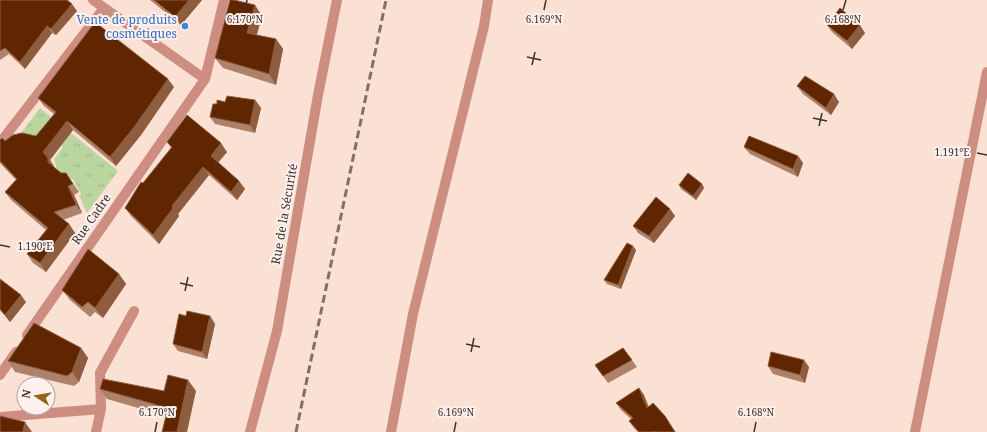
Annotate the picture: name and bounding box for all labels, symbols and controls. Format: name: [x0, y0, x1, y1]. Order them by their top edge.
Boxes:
place label: Vente de produits cosmétiques: [76, 11, 177, 42]
text: 6.170°N: [227, 12, 264, 26]
text: 6.169°N: [526, 12, 563, 26]
text: 6.168°N: [825, 12, 862, 26]
marker: Vente de produits cosmétiques: [180, 21, 190, 31]
text: 1.191°E: [934, 145, 970, 159]
street label: Rue de la Sécurité: [267, 162, 301, 266]
street label: Rue Cadre: [67, 190, 115, 248]
text: 1.190°E: [17, 239, 53, 253]
north arrow: [16, 376, 56, 416]
text: N: [17, 388, 34, 400]
text: 6.170°N: [139, 405, 176, 419]
text: 6.169°N: [438, 405, 475, 419]
text: 6.168°N: [738, 405, 775, 419]

